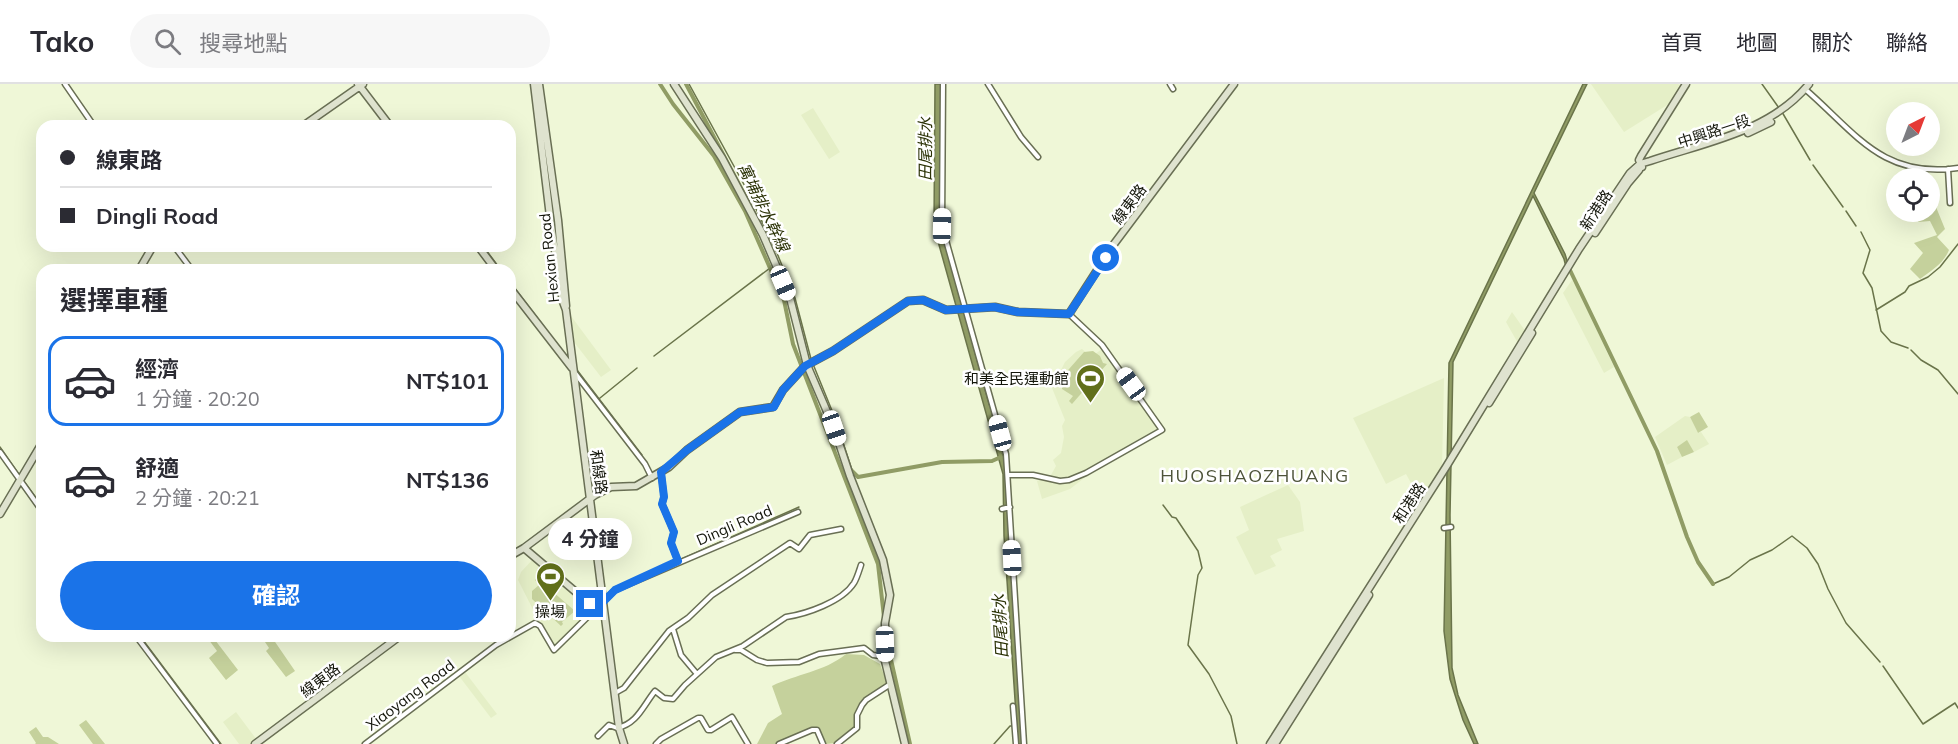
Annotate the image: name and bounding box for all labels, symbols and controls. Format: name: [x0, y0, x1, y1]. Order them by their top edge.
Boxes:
search box: [130, 14, 550, 68]
text: Tako: [30, 24, 94, 59]
icon: search: [151, 25, 184, 58]
text: 搜尋地點: [199, 29, 287, 57]
text: 首頁: [1661, 29, 1703, 55]
text: 地圖: [1736, 29, 1778, 55]
text: 關於: [1811, 29, 1853, 55]
text: 聯絡: [1886, 29, 1928, 55]
north arrow: [1886, 102, 1940, 156]
map controls: [1886, 102, 1940, 222]
street label: 中興路一段: [1675, 110, 1753, 152]
water label: 田尾排水: [915, 116, 935, 181]
text: 線東路: [96, 146, 162, 174]
water label: 寓埔排水幹線: [734, 159, 795, 256]
button: locate: [1886, 168, 1940, 222]
street label: 線東路: [1108, 180, 1150, 228]
street label: 新港路: [1576, 186, 1616, 234]
text: Dingli Road: [96, 202, 218, 230]
car: [933, 208, 951, 244]
street label: Hexian Road: [535, 212, 563, 304]
route start: [1092, 244, 1119, 271]
car: [768, 263, 798, 303]
text: 選擇車種: [60, 283, 168, 317]
icon: car: [63, 354, 117, 408]
text: 經濟: [135, 355, 179, 383]
sports icon: 和美全民運動館: [1074, 362, 1106, 404]
car: [1113, 364, 1149, 404]
text: NT$101: [406, 367, 489, 395]
place label: 和美全民運動館: [964, 369, 1069, 388]
text: 1 分鐘 · 20:20: [135, 386, 260, 411]
car: [820, 408, 848, 448]
car: [987, 413, 1013, 453]
street label: 和線路: [586, 448, 612, 496]
icon: car: [63, 453, 117, 507]
text: 舒適: [135, 454, 179, 482]
district label: HUOSHAOZHUANG: [1160, 464, 1350, 487]
text: NT$136: [406, 466, 489, 494]
street label: 和港路: [1389, 479, 1429, 527]
text: 2 分鐘 · 20:21: [135, 485, 260, 510]
street label: Dingli Road: [693, 501, 775, 549]
callout: 4 分鐘: [548, 517, 632, 559]
text: 4 分鐘: [561, 526, 619, 551]
car: [1002, 540, 1022, 576]
sports icon: 操場: [534, 560, 566, 602]
button: 確認: [60, 561, 492, 630]
route end: [576, 590, 603, 617]
water label: 田尾排水: [988, 593, 1012, 658]
place label: 操場: [535, 602, 565, 621]
car: [875, 626, 895, 662]
street label: Xiaoyang Road: [362, 655, 458, 735]
street label: 線東路: [296, 659, 344, 701]

